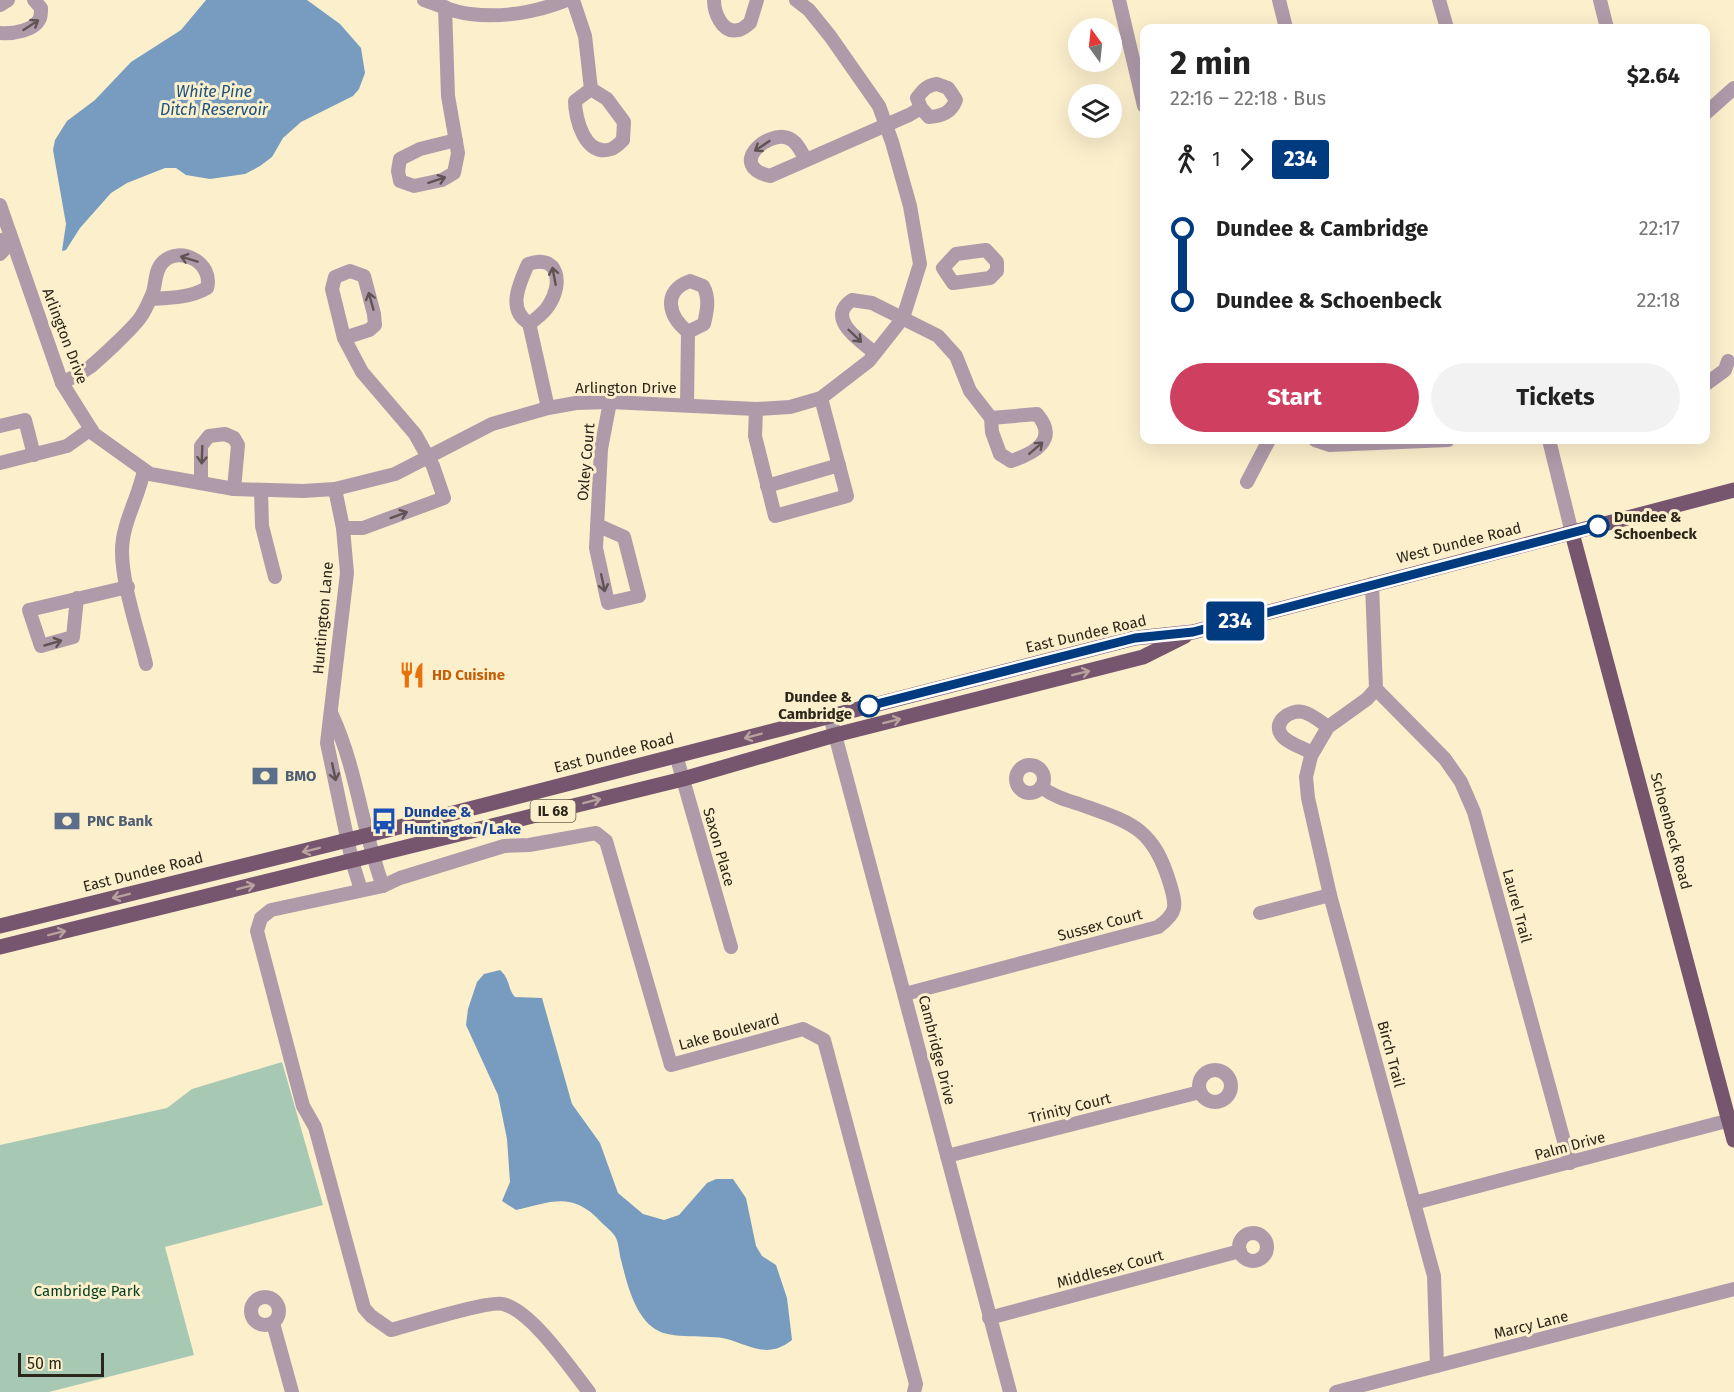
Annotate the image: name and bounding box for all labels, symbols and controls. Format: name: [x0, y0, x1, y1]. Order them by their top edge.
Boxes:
north arrow: [1068, 18, 1122, 72]
map controls: [1068, 18, 1122, 138]
one-way arrow: [22, 19, 39, 32]
text: 2 min: [1170, 43, 1251, 83]
text: $2.64: [1627, 62, 1680, 89]
water label: White Pine Ditch Reservoir: [160, 82, 269, 119]
button: layers: [1068, 84, 1122, 138]
text: 22:16 – 22:18 · Bus: [1170, 86, 1326, 110]
one-way arrow: [754, 140, 770, 152]
icon: walk: [1170, 143, 1203, 176]
icon: forward: [1230, 143, 1263, 176]
text: 234: [1284, 146, 1317, 172]
text: 1: [1212, 147, 1221, 171]
one-way arrow: [428, 174, 447, 185]
text: Dundee & Cambridge: [1216, 215, 1428, 242]
text: 22:17: [1639, 216, 1680, 240]
one-way arrow: [179, 253, 198, 264]
one-way arrow: [548, 267, 559, 286]
street label: Arlington Drive: [38, 285, 92, 387]
text: Dundee & Schoenbeck: [1216, 287, 1442, 314]
text: 22:18: [1637, 288, 1680, 312]
one-way arrow: [365, 292, 376, 311]
one-way arrow: [847, 329, 862, 343]
button: Start: [1170, 363, 1419, 432]
button: Tickets: [1431, 363, 1680, 432]
street label: Arlington Drive: [575, 379, 677, 397]
street label: Oxley Court: [574, 422, 598, 502]
one-way arrow: [1029, 441, 1044, 455]
one-way arrow: [196, 445, 207, 464]
one-way arrow: [389, 508, 408, 519]
place label: Dundee & Schoenbeck: [1614, 508, 1698, 543]
marker: Dundee & Schoenbeck: [1587, 515, 1609, 537]
street label: West Dundee Road: [1395, 519, 1523, 567]
street label: Huntington Lane: [309, 561, 337, 675]
one-way arrow: [598, 573, 609, 592]
line badge: 234: [1200, 602, 1270, 640]
text: 234: [1218, 608, 1252, 634]
street label: East Dundee Road: [1024, 611, 1148, 657]
one-way arrow: [43, 637, 62, 648]
restaurant icon: HD Cuisine: [397, 660, 427, 690]
place label: HD Cuisine: [432, 666, 505, 684]
one-way arrow: [1071, 666, 1090, 678]
place label: Dundee & Cambridge: [778, 688, 853, 723]
marker: Dundee & Cambridge: [858, 695, 880, 717]
one-way arrow: [882, 714, 901, 726]
street label: East Dundee Road: [552, 729, 676, 777]
one-way arrow: [744, 730, 763, 742]
bank icon: BMO: [250, 761, 280, 791]
one-way arrow: [328, 763, 340, 782]
place label: BMO: [285, 767, 316, 785]
street label: Schoenbeck Road: [1647, 771, 1695, 891]
one-way arrow: [582, 795, 601, 807]
road number: IL 68: [530, 800, 576, 822]
place label: Dundee & Huntington/Lake: [404, 803, 521, 838]
bank icon: PNC Bank: [52, 806, 82, 836]
bus stop icon: Dundee & Huntington/Lake: [369, 806, 399, 836]
street label: Saxon Place: [699, 806, 739, 888]
place label: PNC Bank: [87, 812, 153, 830]
one-way arrow: [302, 844, 321, 856]
street label: East Dundee Road: [81, 848, 205, 896]
street label: Laurel Trail: [1499, 867, 1536, 945]
one-way arrow: [236, 880, 255, 892]
one-way arrow: [112, 891, 131, 903]
street label: Sussex Court: [1056, 905, 1145, 945]
one-way arrow: [47, 927, 66, 939]
street label: Cambridge Drive: [915, 993, 959, 1107]
street label: Lake Boulevard: [677, 1010, 781, 1054]
street label: Birch Trail: [1374, 1019, 1409, 1090]
street label: Trinity Court: [1027, 1089, 1113, 1127]
street label: Palm Drive: [1533, 1128, 1607, 1164]
street label: Middlesex Court: [1055, 1246, 1166, 1292]
park label: Cambridge Park: [34, 1282, 141, 1300]
street label: Marcy Lane: [1492, 1307, 1570, 1343]
scale bar: [18, 1350, 104, 1378]
text: 50 m: [27, 1354, 62, 1373]

